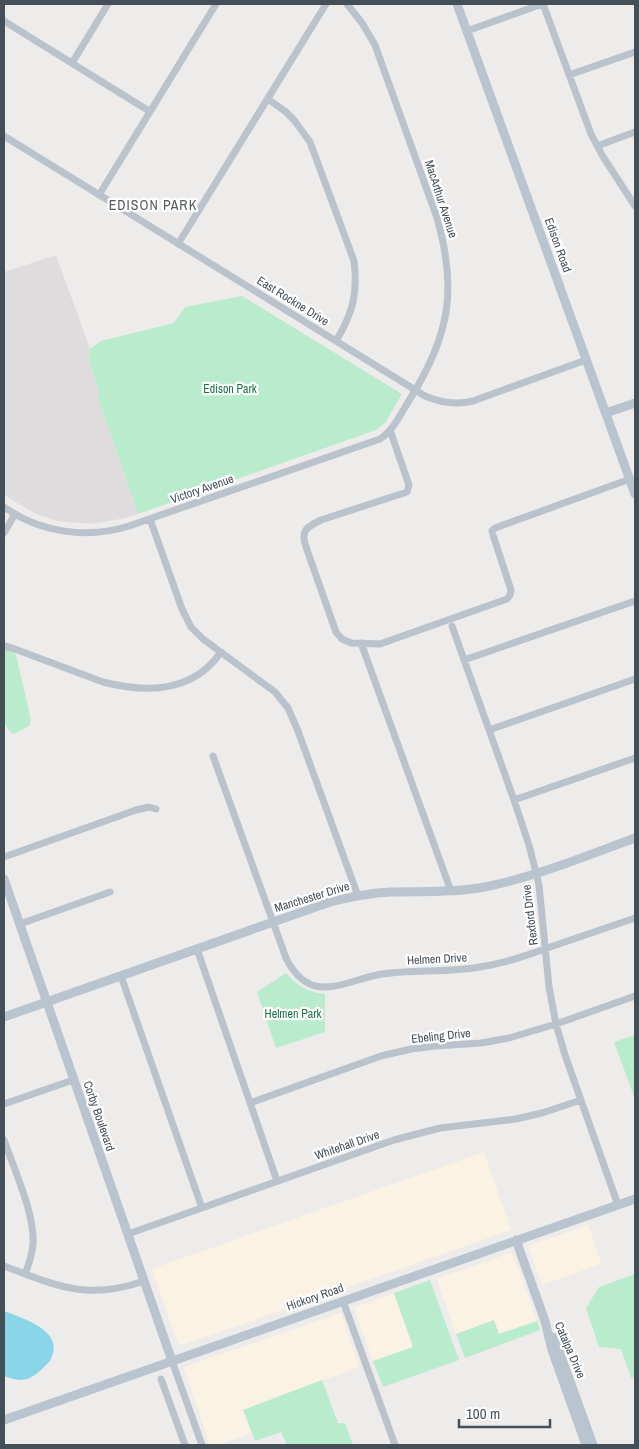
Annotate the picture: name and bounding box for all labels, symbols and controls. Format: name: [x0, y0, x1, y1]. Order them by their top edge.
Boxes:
street label: MacArthur Avenue: [421, 158, 461, 240]
district label: EDISON PARK: [109, 196, 197, 214]
street label: Edison Road: [541, 216, 575, 274]
street label: East Rockne Drive: [254, 272, 332, 330]
park label: Edison Park: [203, 381, 257, 397]
street label: Victory Avenue: [168, 471, 236, 507]
street label: Manchester Drive: [273, 878, 351, 916]
street label: Rexford Drive: [518, 884, 542, 946]
street label: Helmen Drive: [407, 949, 467, 969]
park label: Helmen Park: [265, 1006, 322, 1022]
street label: Ebeling Drive: [411, 1025, 471, 1047]
street label: Corby Boulevard: [80, 1079, 118, 1153]
street label: Whitehall Drive: [313, 1126, 381, 1164]
street label: Hickory Road: [284, 1280, 346, 1314]
street label: Catalpa Drive: [551, 1319, 589, 1381]
scale bar: [459, 1396, 550, 1428]
text: 100 m: [466, 1403, 500, 1424]

